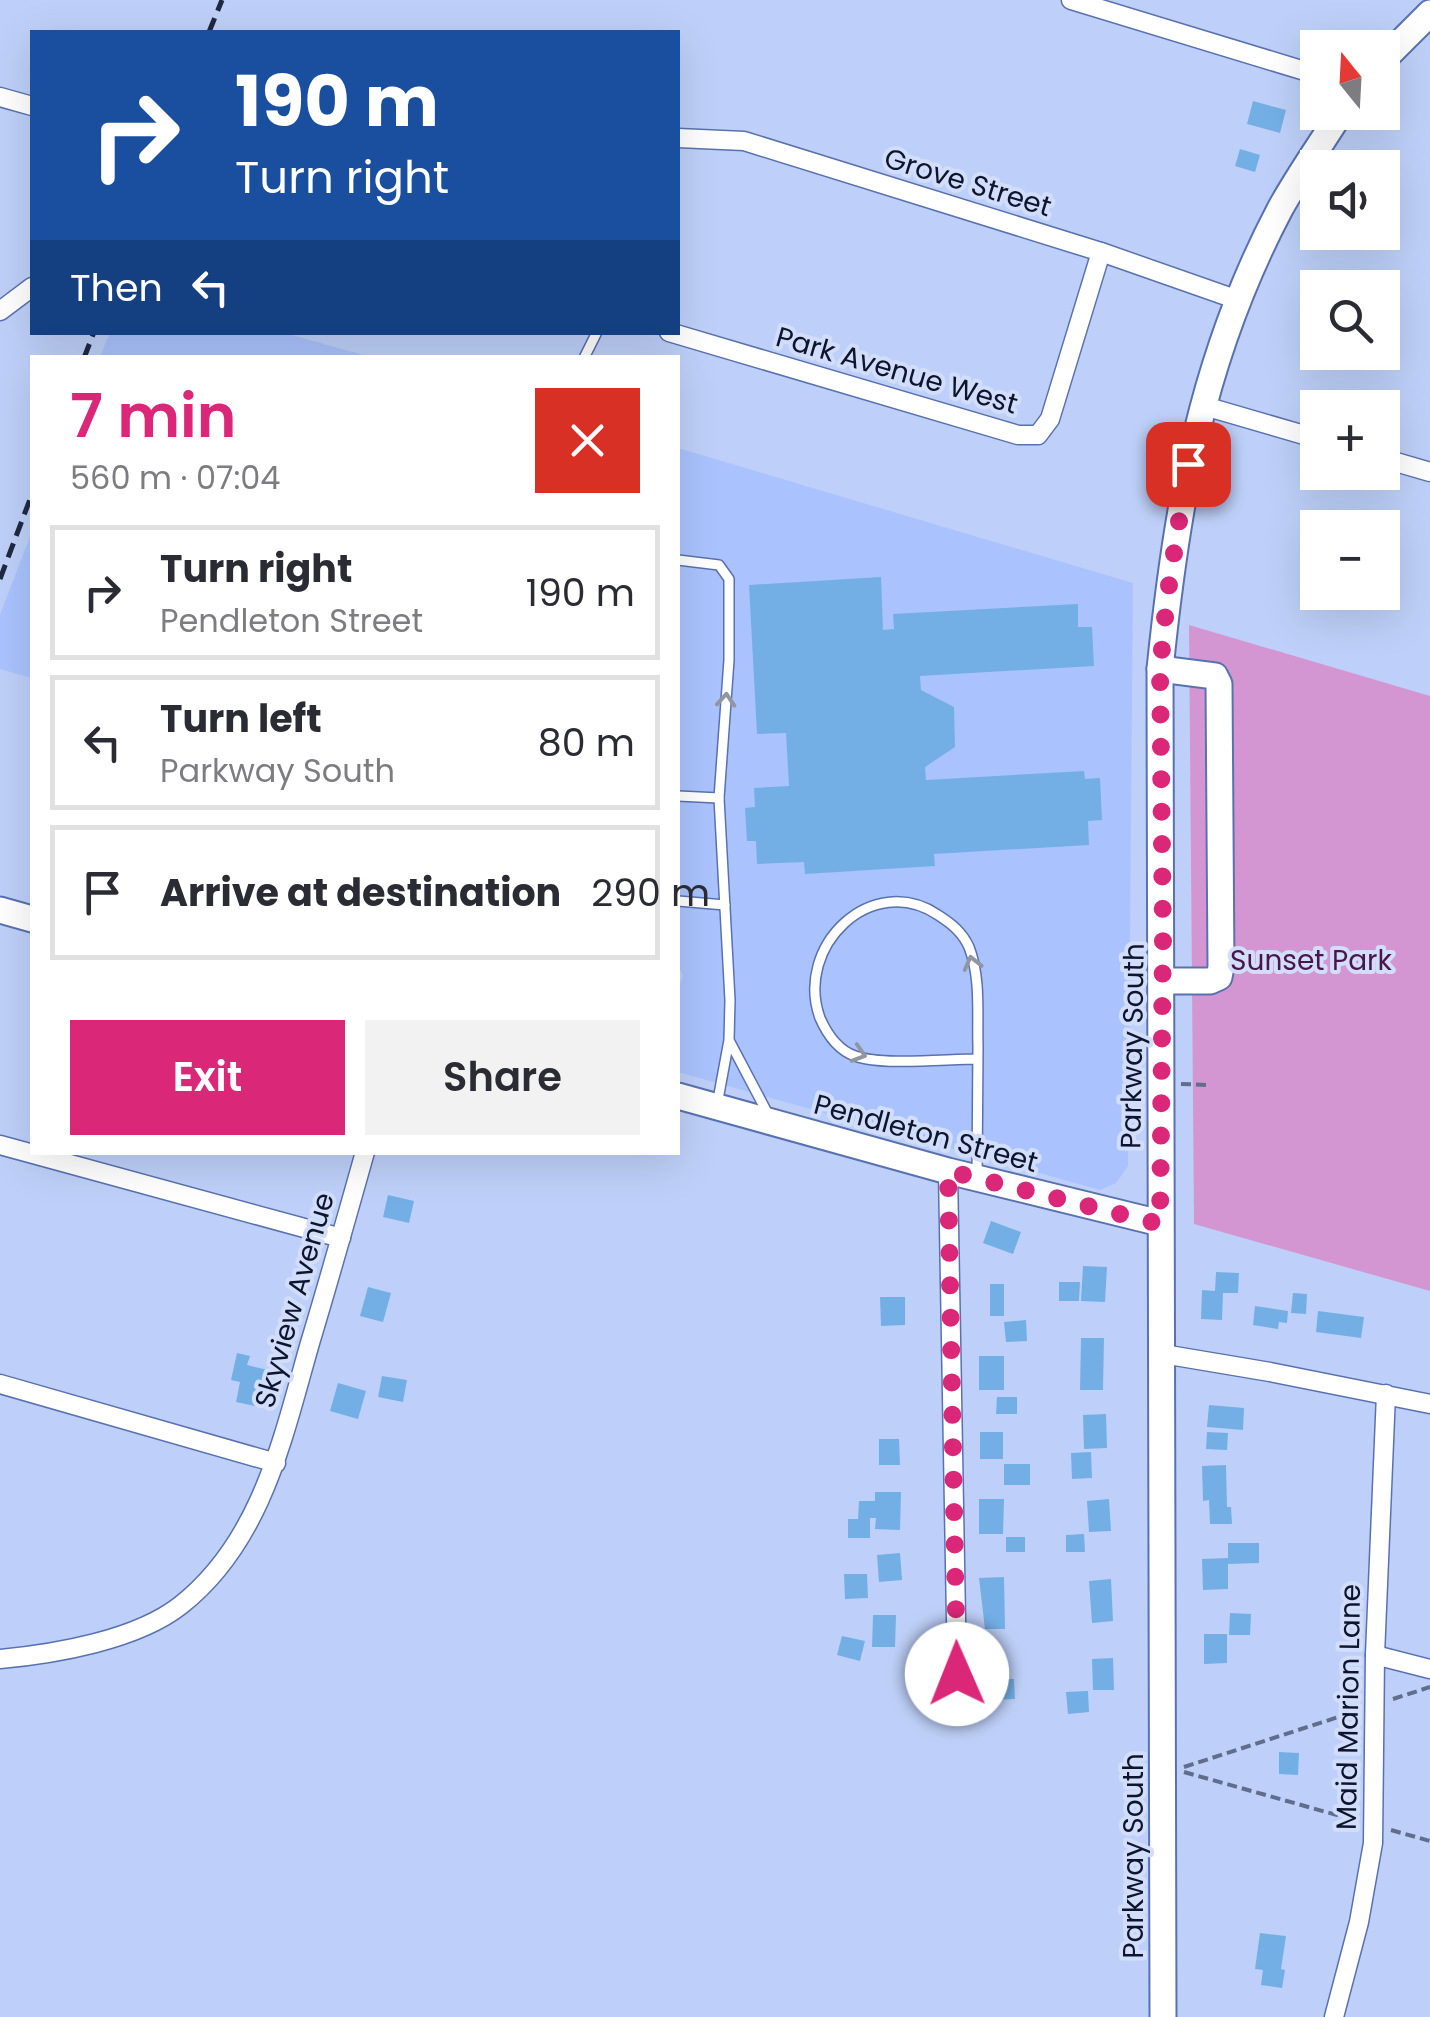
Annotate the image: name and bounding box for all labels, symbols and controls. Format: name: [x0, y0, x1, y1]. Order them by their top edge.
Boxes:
north arrow: [1300, 30, 1400, 130]
map controls: [1300, 30, 1400, 610]
text: 190 m: [235, 52, 439, 151]
icon: right: [70, 70, 200, 200]
street label: Grove Street: [880, 139, 1056, 226]
text: Turn right: [235, 146, 449, 209]
button: sound: [1300, 150, 1400, 250]
icon: left: [183, 260, 238, 315]
text: Then: [70, 261, 163, 314]
button: search: [1300, 270, 1400, 370]
street label: Park Avenue West: [772, 317, 1022, 424]
text: 7 min: [70, 374, 236, 458]
button: close: [535, 388, 640, 493]
button: +: [1300, 390, 1400, 490]
pin: [1146, 422, 1231, 507]
icon: arrive: [1161, 437, 1216, 492]
text: 560 m · 07:04: [70, 455, 281, 500]
button: −: [1300, 510, 1400, 610]
text: Turn right: [160, 542, 352, 595]
icon: right: [75, 565, 130, 620]
text: 190 m: [526, 566, 635, 619]
text: Pendleton Street: [160, 598, 423, 643]
text: Turn left: [160, 692, 322, 745]
one-way arrow: [715, 692, 737, 708]
icon: left: [75, 715, 130, 770]
text: 80 m: [538, 716, 635, 769]
text: Parkway South: [160, 748, 395, 793]
icon: arrive: [75, 865, 130, 920]
text: Arrive at destination: [160, 866, 561, 919]
text: 290 m: [591, 866, 710, 919]
park label: Sunset Park: [1230, 941, 1393, 980]
street label: Parkway South: [1111, 943, 1154, 1149]
one-way arrow: [963, 955, 984, 972]
button: Exit: [70, 1020, 345, 1135]
button: Share: [365, 1020, 640, 1135]
one-way arrow: [850, 1042, 867, 1063]
street label: Pendleton Street: [810, 1085, 1042, 1182]
street label: Skyview Avenue: [245, 1188, 344, 1412]
street label: Maid Marion Lane: [1327, 1584, 1370, 1830]
position arrow: [905, 1622, 1009, 1726]
street label: Parkway South: [1114, 1753, 1153, 1959]

